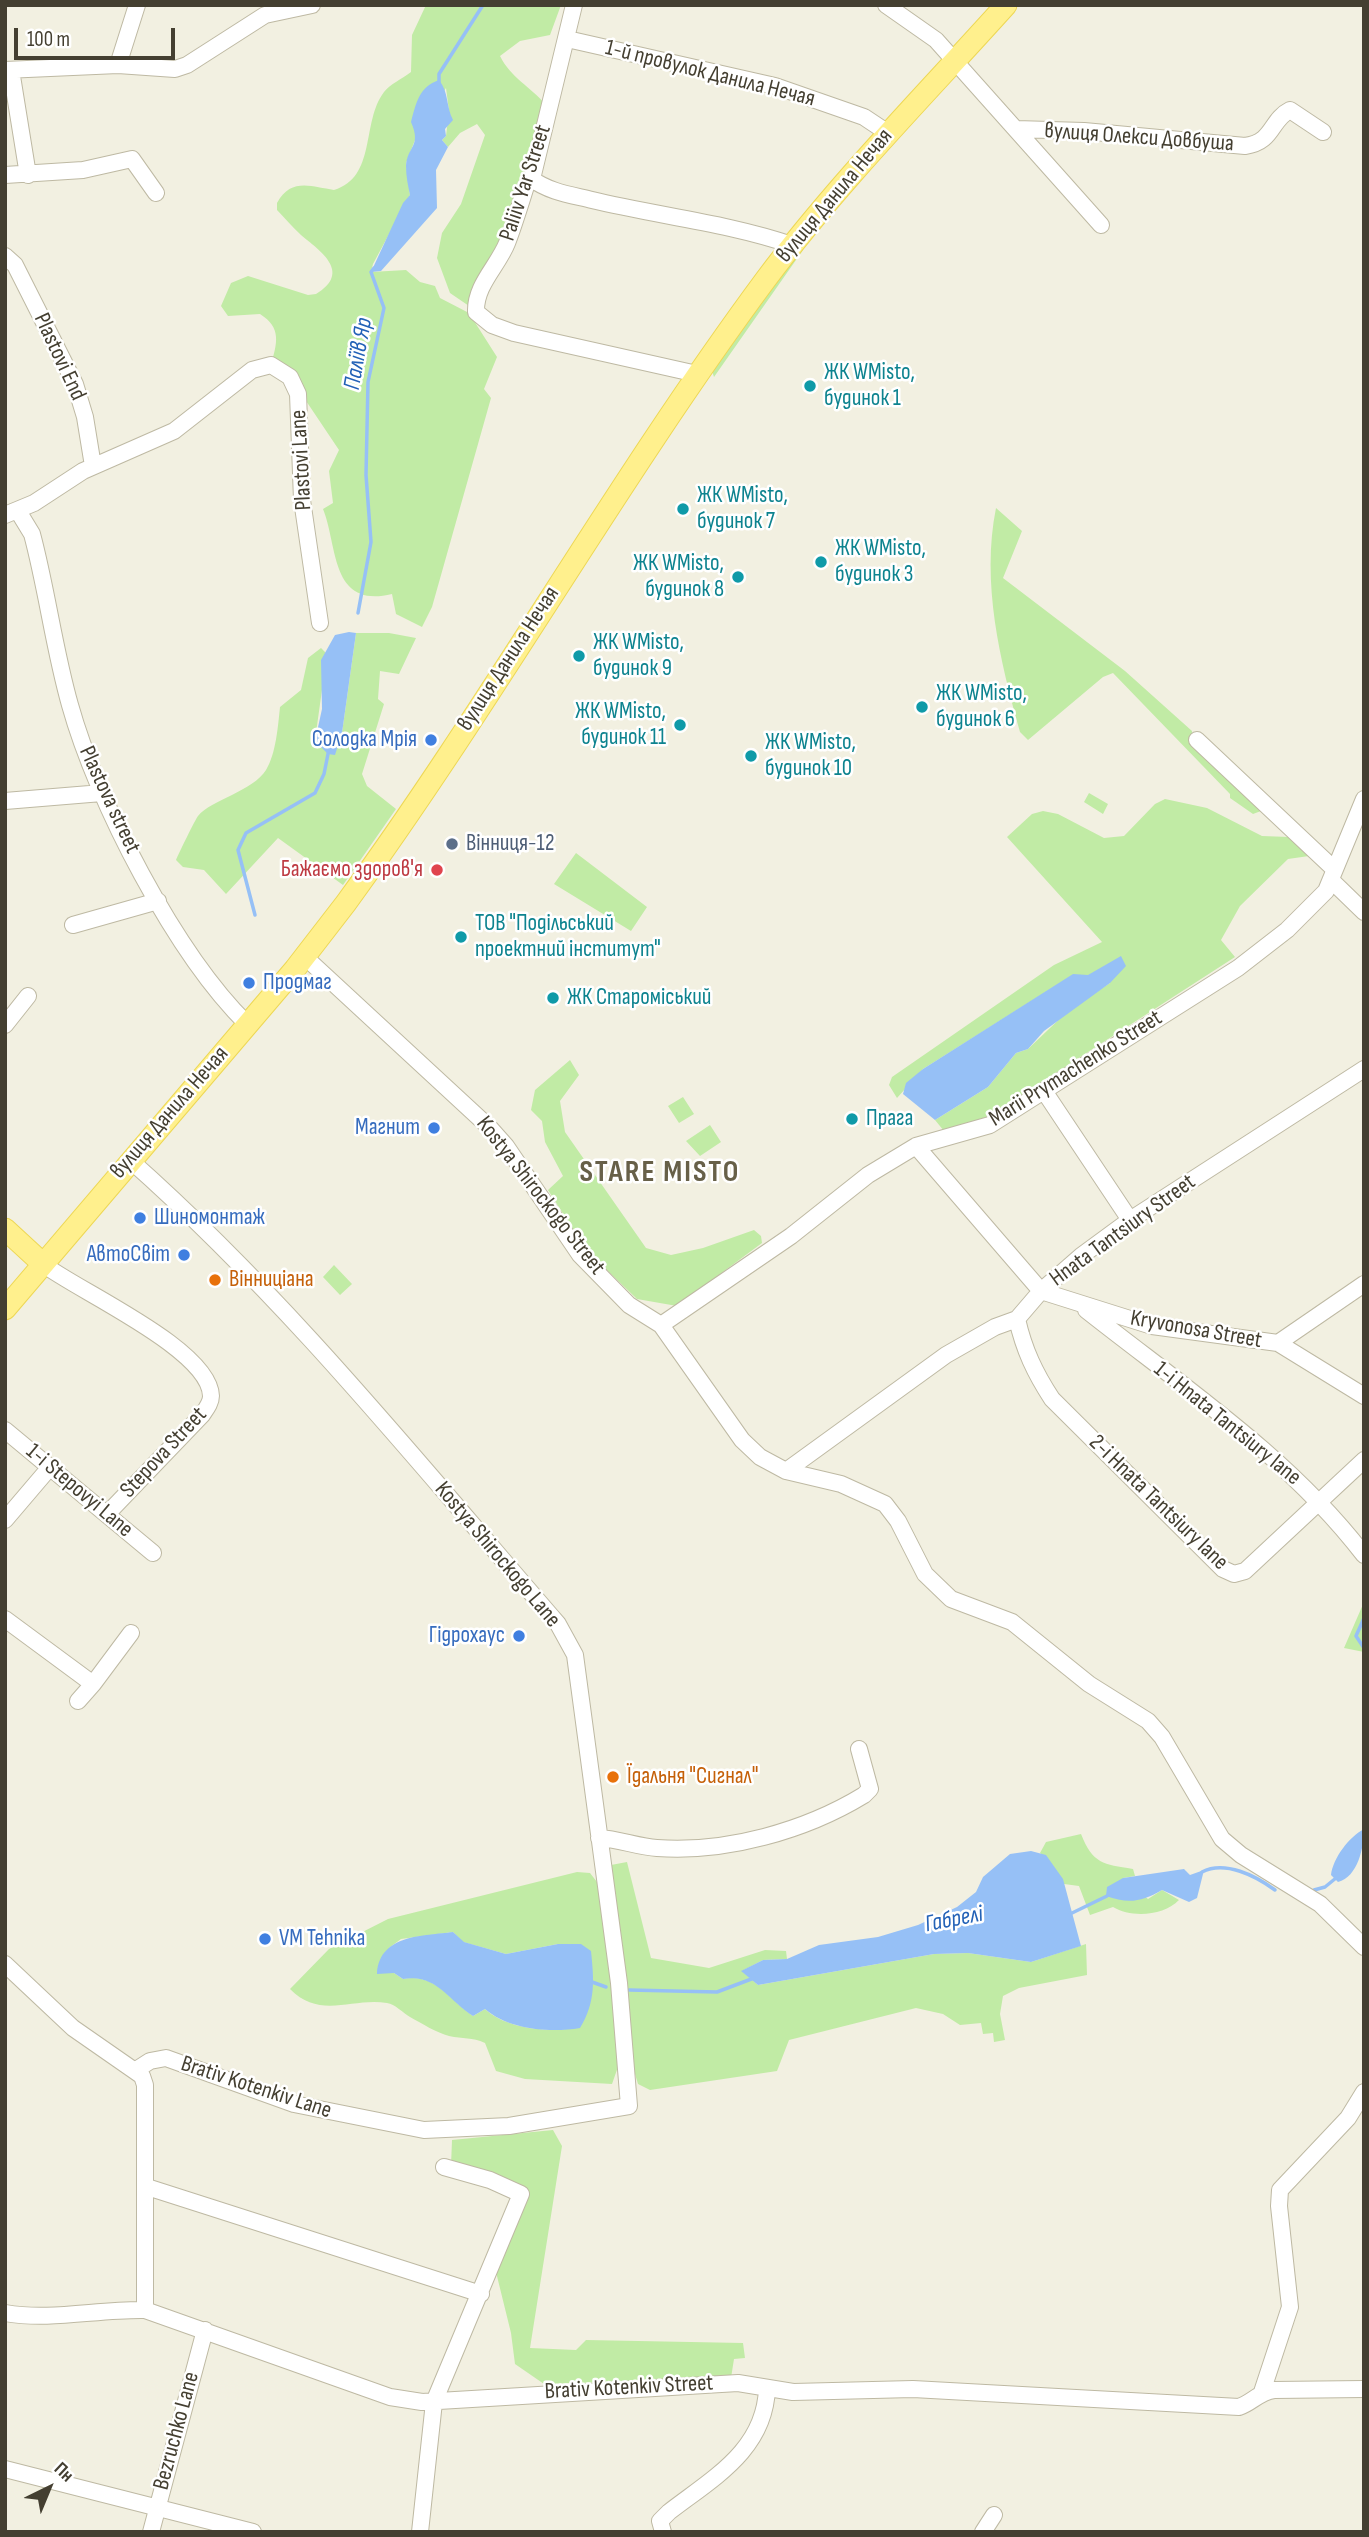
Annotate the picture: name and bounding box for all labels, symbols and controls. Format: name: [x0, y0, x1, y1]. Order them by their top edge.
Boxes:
scale bar: [18, 14, 178, 58]
text: 100 m: [27, 27, 70, 52]
street label: 1-й провулок Данила Нечая: [602, 35, 818, 113]
street label: вулиця Олекси Довбуша: [1043, 118, 1235, 158]
street label: Paliiv Yar Street: [494, 121, 558, 245]
street label: вулиця Данила Нечая: [771, 123, 899, 269]
street label: Plastovi End: [27, 309, 91, 405]
water label: Паліїв Яр: [339, 316, 379, 392]
place label: ЖК WMisto, будинок 1: [824, 359, 915, 413]
marker: ЖК WMisto, будинок 1: [802, 378, 818, 394]
street label: Plastovi Lane: [286, 409, 318, 511]
place label: ЖК WMisto, будинок 7: [697, 482, 788, 536]
marker: ЖК WMisto, будинок 7: [675, 501, 691, 517]
place label: ЖК WMisto, будинок 3: [835, 535, 926, 589]
place label: ЖК WMisto, будинок 8: [633, 550, 724, 604]
marker: ЖК WMisto, будинок 3: [813, 554, 829, 570]
marker: ЖК WMisto, будинок 8: [730, 569, 746, 585]
street label: вулиця Данила Нечая: [452, 582, 566, 736]
place label: ЖК WMisto, будинок 9: [593, 629, 684, 683]
marker: ЖК WMisto, будинок 9: [571, 648, 587, 664]
place label: ЖК WMisto, будинок 6: [936, 680, 1027, 734]
place label: ЖК WMisto, будинок 11: [575, 698, 666, 752]
marker: ЖК WMisto, будинок 6: [914, 699, 930, 715]
marker: ЖК WMisto, будинок 11: [672, 717, 688, 733]
place label: Солодка Мрія: [312, 726, 417, 754]
place label: ЖК WMisto, будинок 10: [765, 729, 856, 783]
marker: Солодка Мрія: [423, 732, 439, 748]
street label: Plastova street: [72, 742, 146, 858]
marker: ЖК WMisto, будинок 10: [743, 748, 759, 764]
place label: Вінниця-12: [466, 830, 554, 858]
marker: Вінниця-12: [444, 836, 460, 852]
place label: Бажаємо здоров'я: [281, 856, 423, 884]
marker: Бажаємо здоров'я: [429, 862, 445, 878]
place label: ТОВ "Подільський проектний інститут": [475, 910, 661, 964]
marker: ТОВ "Подільський проектний інститут": [453, 929, 469, 945]
place label: Продмаг: [263, 969, 332, 997]
marker: Продмаг: [241, 975, 257, 991]
place label: ЖК Староміський: [567, 984, 711, 1012]
marker: ЖК Староміський: [545, 990, 561, 1006]
street label: Marii Prymachenko Street: [984, 1005, 1168, 1133]
street label: вулиця Данила Нечая: [105, 1041, 235, 1185]
place label: Прага: [866, 1105, 913, 1133]
street label: Kostya Shirockogo Street: [470, 1111, 610, 1281]
marker: Прага: [844, 1111, 860, 1127]
place label: Магнит: [355, 1114, 420, 1142]
marker: Магнит: [426, 1120, 442, 1136]
district label: STARE MISTO: [581, 1155, 739, 1191]
street label: Hnata Tantsiury Street: [1045, 1169, 1201, 1293]
place label: Шиномонтаж: [154, 1204, 265, 1232]
marker: Шиномонтаж: [132, 1210, 148, 1226]
place label: АвтоСвіт: [87, 1241, 170, 1269]
marker: АвтоСвіт: [176, 1247, 192, 1263]
place label: Вінниціана: [229, 1266, 314, 1294]
marker: Вінниціана: [207, 1272, 223, 1288]
street label: Kryvonosa Street: [1128, 1305, 1264, 1355]
street label: 1-i Hnata Tantsiury lane: [1148, 1356, 1306, 1492]
street label: Stepova Street: [115, 1402, 213, 1504]
street label: 2-i Hnata Tantsiury lane: [1083, 1430, 1233, 1576]
street label: 1-i Stepovyi Lane: [20, 1438, 138, 1544]
street label: Kostya Shirockogo Lane: [428, 1477, 566, 1633]
place label: Гідрохаус: [429, 1622, 505, 1650]
marker: Гідрохаус: [511, 1628, 527, 1644]
place label: Їдальня "Сигнал": [627, 1763, 758, 1791]
marker: Їдальня "Сигнал": [605, 1769, 621, 1785]
water label: Габрелі: [923, 1900, 985, 1940]
place label: VM Tehnika: [279, 1925, 365, 1953]
marker: VM Tehnika: [257, 1931, 273, 1947]
street label: Brativ Kotenkiv Lane: [177, 2051, 335, 2125]
street label: Bezruchko Lane: [148, 2369, 206, 2493]
street label: Brativ Kotenkiv Street: [544, 2370, 714, 2406]
north arrow: [14, 2453, 84, 2523]
text: Пн: [49, 2458, 78, 2487]

